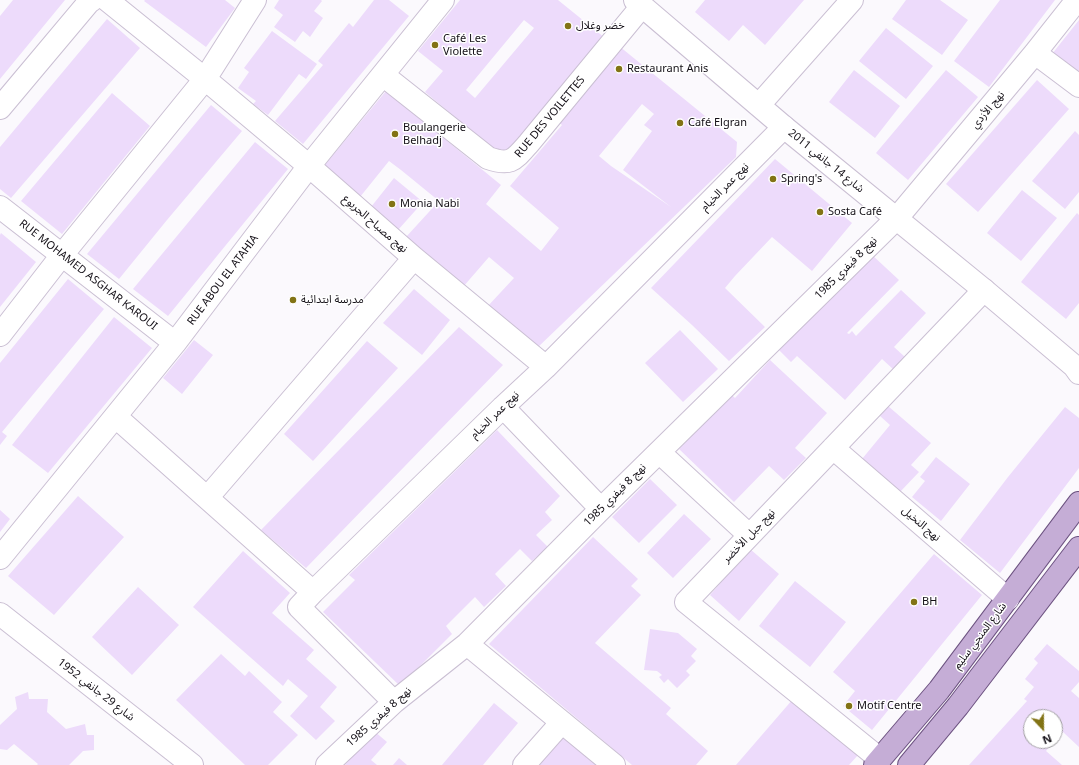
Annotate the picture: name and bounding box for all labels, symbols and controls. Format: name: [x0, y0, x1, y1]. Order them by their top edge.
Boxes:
place label: خضر وغلال: [576, 19, 625, 33]
marker: خضر وغلال: [563, 21, 573, 31]
place label: Café Les Violette: [443, 32, 486, 58]
marker: Café Les Violette: [430, 40, 440, 50]
place label: Restaurant Anis: [627, 62, 708, 76]
marker: Restaurant Anis: [614, 64, 624, 74]
street label: RUE DES VOILETTES: [512, 74, 588, 160]
street label: نهج الأزدي: [969, 89, 1007, 131]
place label: Café Elgran: [688, 116, 747, 130]
marker: Café Elgran: [675, 118, 685, 128]
place label: Boulangerie Belhadj: [403, 121, 466, 147]
street label: شارع 14 جانفي 2011: [785, 126, 867, 196]
marker: Boulangerie Belhadj: [390, 129, 400, 139]
street label: نهج عمر الخيام: [698, 160, 752, 214]
place label: Spring's: [781, 172, 822, 186]
marker: Spring's: [768, 174, 778, 184]
street label: نهج مصباح الجربوع: [340, 192, 410, 256]
place label: Monia Nabi: [400, 197, 459, 211]
marker: Monia Nabi: [387, 199, 397, 209]
place label: Sosta Café: [828, 205, 882, 219]
marker: Sosta Café: [815, 207, 825, 217]
street label: RUE MOHAMED ASGHAR KAROUI: [16, 217, 160, 333]
street label: RUE ABOU EL ATAHIA: [185, 232, 261, 328]
street label: نهج 8 فيفري 1985: [812, 234, 880, 302]
place label: مدرسة ابتدائية: [301, 293, 364, 307]
marker: مدرسة ابتدائية: [288, 295, 298, 305]
street label: نهج عمر الخيام: [468, 388, 522, 442]
street label: نهج 8 فيفري 1985: [581, 461, 649, 529]
street label: نهج النخيل: [899, 504, 943, 544]
street label: نهج جبل الأخضر: [720, 506, 778, 566]
place label: BH: [922, 595, 937, 609]
marker: BH: [909, 597, 919, 607]
street label: شارع المنجي سليم: [951, 600, 1009, 672]
street label: شارع 29 جانفي 1952: [55, 656, 137, 724]
street label: نهج 8 فيفري 1985: [344, 684, 414, 750]
place label: Motif Centre: [857, 699, 922, 713]
marker: Motif Centre: [844, 701, 854, 711]
north arrow: [1023, 709, 1063, 749]
text: N: [1040, 731, 1054, 748]

